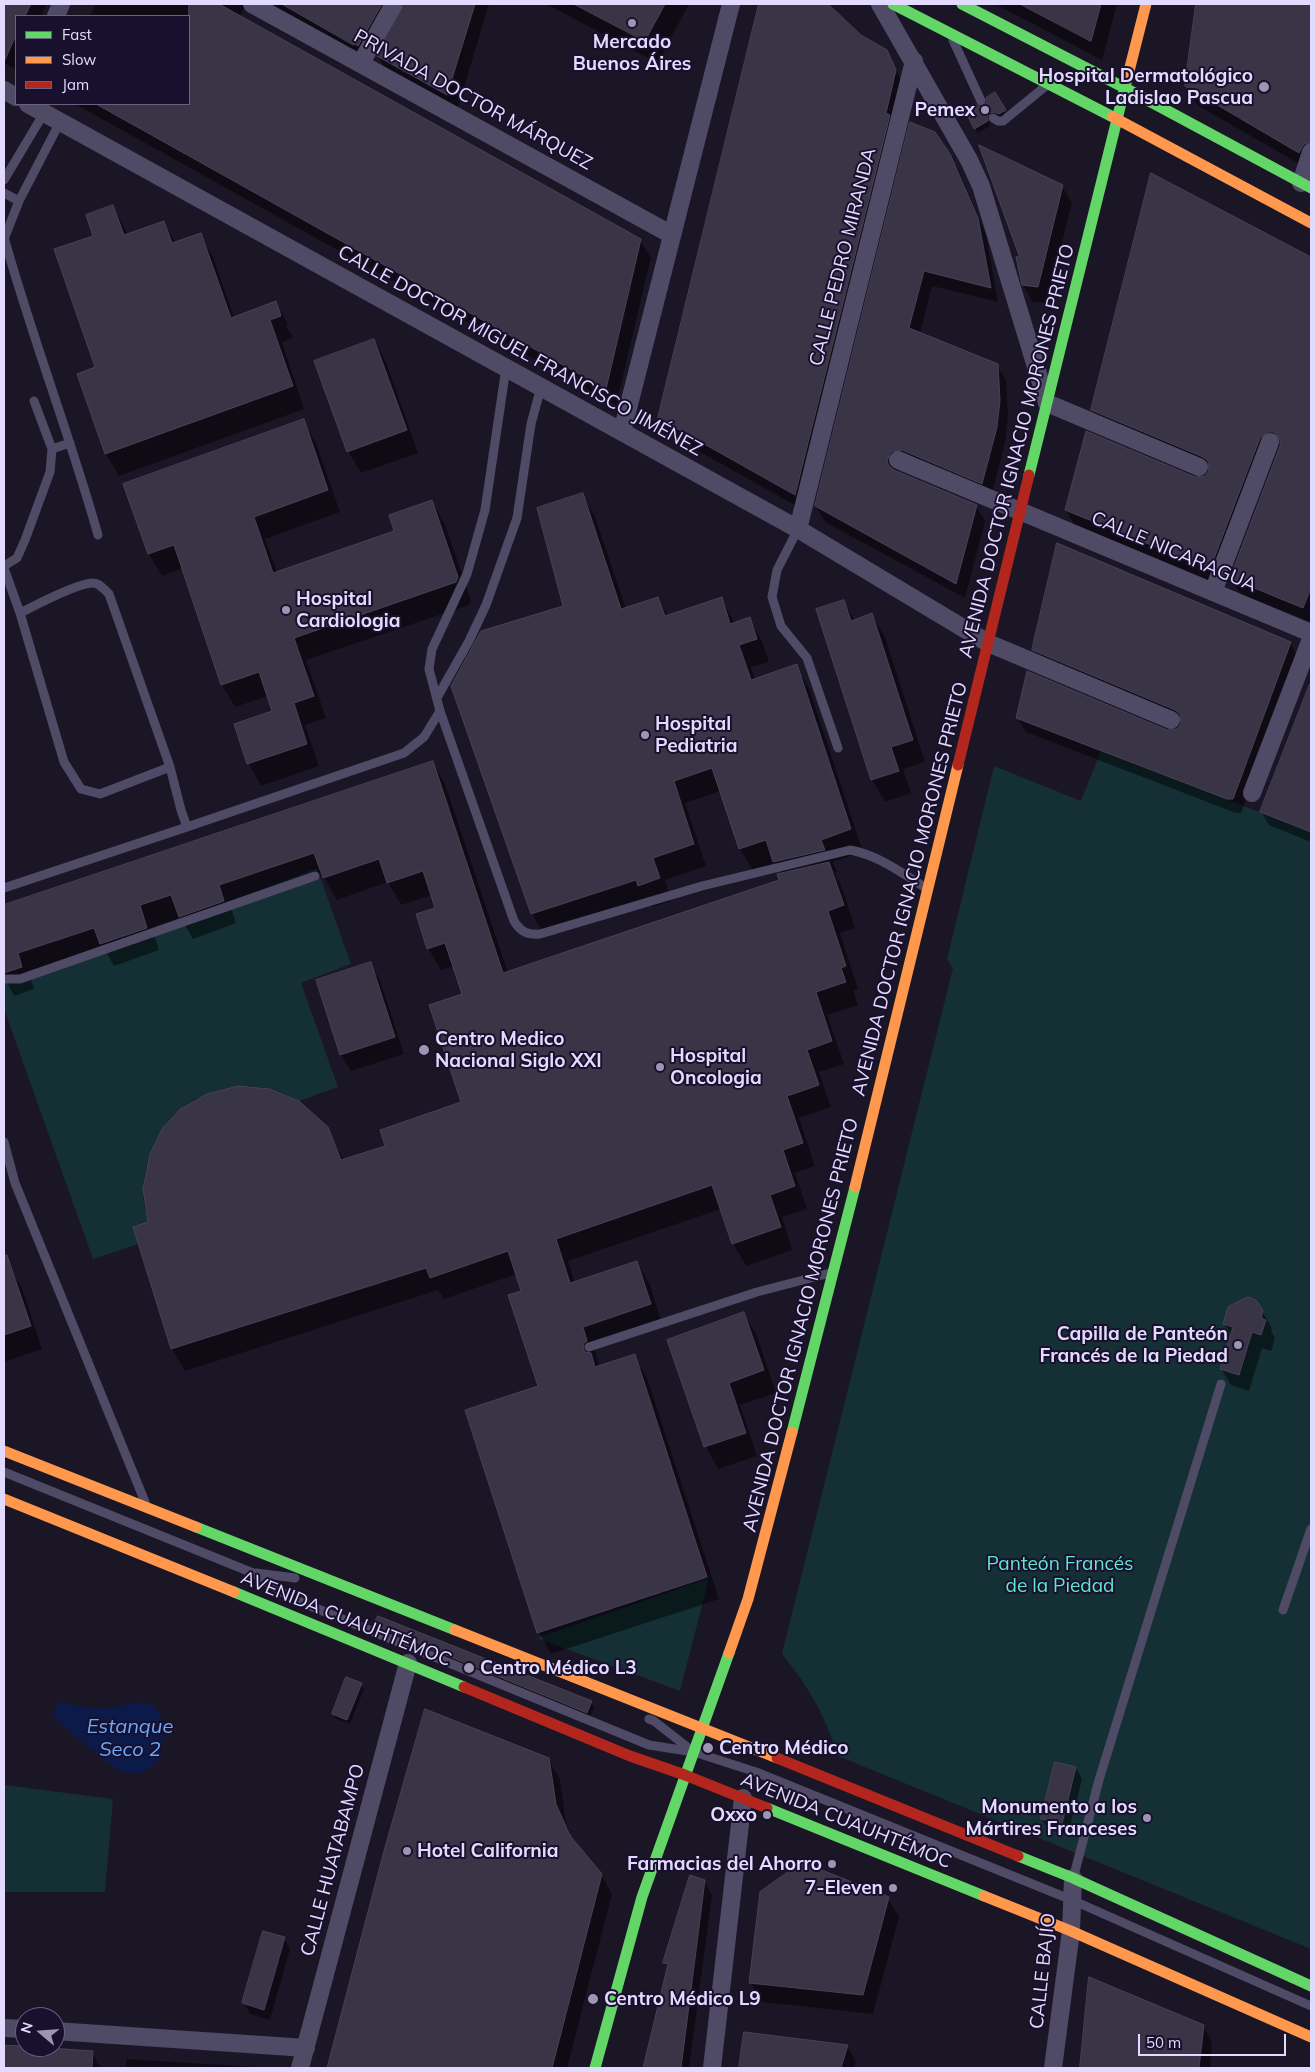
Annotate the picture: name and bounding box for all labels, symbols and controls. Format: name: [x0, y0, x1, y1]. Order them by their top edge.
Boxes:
legend: [15, 15, 190, 105]
marker: Mercado Buenos Áires: [626, 17, 638, 29]
text: Fast: [62, 25, 92, 44]
street label: PRIVADA DOCTOR MÁRQUEZ: [350, 25, 596, 175]
place label: Mercado Buenos Áires: [573, 31, 691, 75]
text: Slow: [62, 50, 96, 69]
place label: Hospital Dermatológico Ladislao Pascua: [1038, 65, 1253, 109]
text: Jam: [62, 75, 89, 94]
marker: Hospital Dermatológico Ladislao Pascua: [1257, 80, 1271, 94]
place label: Pemex: [915, 99, 975, 121]
marker: Pemex: [979, 104, 991, 116]
street label: CALLE PEDRO MIRANDA: [805, 146, 881, 368]
street label: CALLE DOCTOR MIGUEL FRANCISCO JIMÉNEZ: [334, 241, 706, 461]
street label: AVENIDA DOCTOR IGNACIO MORONES PRIETO: [954, 242, 1080, 660]
street label: CALLE NICARAGUA: [1088, 507, 1260, 597]
place label: Hospital Cardiologia: [296, 588, 401, 632]
marker: Hospital Cardiologia: [280, 604, 292, 616]
street label: AVENIDA DOCTOR IGNACIO MORONES PRIETO: [847, 680, 973, 1098]
place label: Hospital Pediatria: [655, 713, 738, 757]
marker: Hospital Pediatria: [639, 729, 651, 741]
place label: Centro Medico Nacional Siglo XXI: [435, 1028, 602, 1072]
marker: Centro Medico Nacional Siglo XXI: [417, 1043, 431, 1057]
place label: Hospital Oncologia: [670, 1045, 762, 1089]
marker: Hospital Oncologia: [654, 1061, 666, 1073]
street label: AVENIDA DOCTOR IGNACIO MORONES PRIETO: [738, 1116, 864, 1534]
place label: Capilla de Panteón Francés de la Piedad: [1039, 1323, 1228, 1367]
marker: Capilla de Panteón Francés de la Piedad: [1232, 1339, 1244, 1351]
park label: Panteón Francés de la Piedad: [986, 1553, 1134, 1597]
street label: AVENIDA CUAUHTÉMOC: [237, 1566, 455, 1672]
place label: Centro Médico L3: [480, 1657, 637, 1679]
marker: Centro Médico L3: [462, 1661, 476, 1675]
water label: Estanque Seco 2: [87, 1715, 173, 1762]
place label: Centro Médico: [719, 1737, 849, 1759]
marker: Centro Médico: [701, 1741, 715, 1755]
street label: CALLE HUATABAMPO: [296, 1761, 370, 1959]
street label: AVENIDA CUAUHTÉMOC: [737, 1768, 955, 1874]
place label: Monumento a los Mártires Franceses: [966, 1796, 1137, 1840]
place label: Oxxo: [710, 1804, 757, 1826]
marker: Oxxo: [761, 1809, 773, 1821]
marker: Monumento a los Mártires Franceses: [1141, 1812, 1153, 1824]
place label: Hotel California: [417, 1840, 559, 1862]
marker: Hotel California: [401, 1845, 413, 1857]
place label: Farmacias del Ahorro: [627, 1853, 822, 1875]
marker: Farmacias del Ahorro: [826, 1858, 838, 1870]
place label: 7-Eleven: [805, 1877, 883, 1899]
marker: 7-Eleven: [887, 1882, 899, 1894]
street label: CALLE BAJÍO: [1026, 1912, 1060, 2030]
place label: Centro Médico L9: [604, 1988, 761, 2010]
marker: Centro Médico L9: [586, 1992, 600, 2006]
north arrow: [15, 2007, 65, 2057]
text: N: [16, 2020, 37, 2035]
scale bar: [1140, 2024, 1288, 2056]
text: 50 m: [1146, 2033, 1181, 2052]

